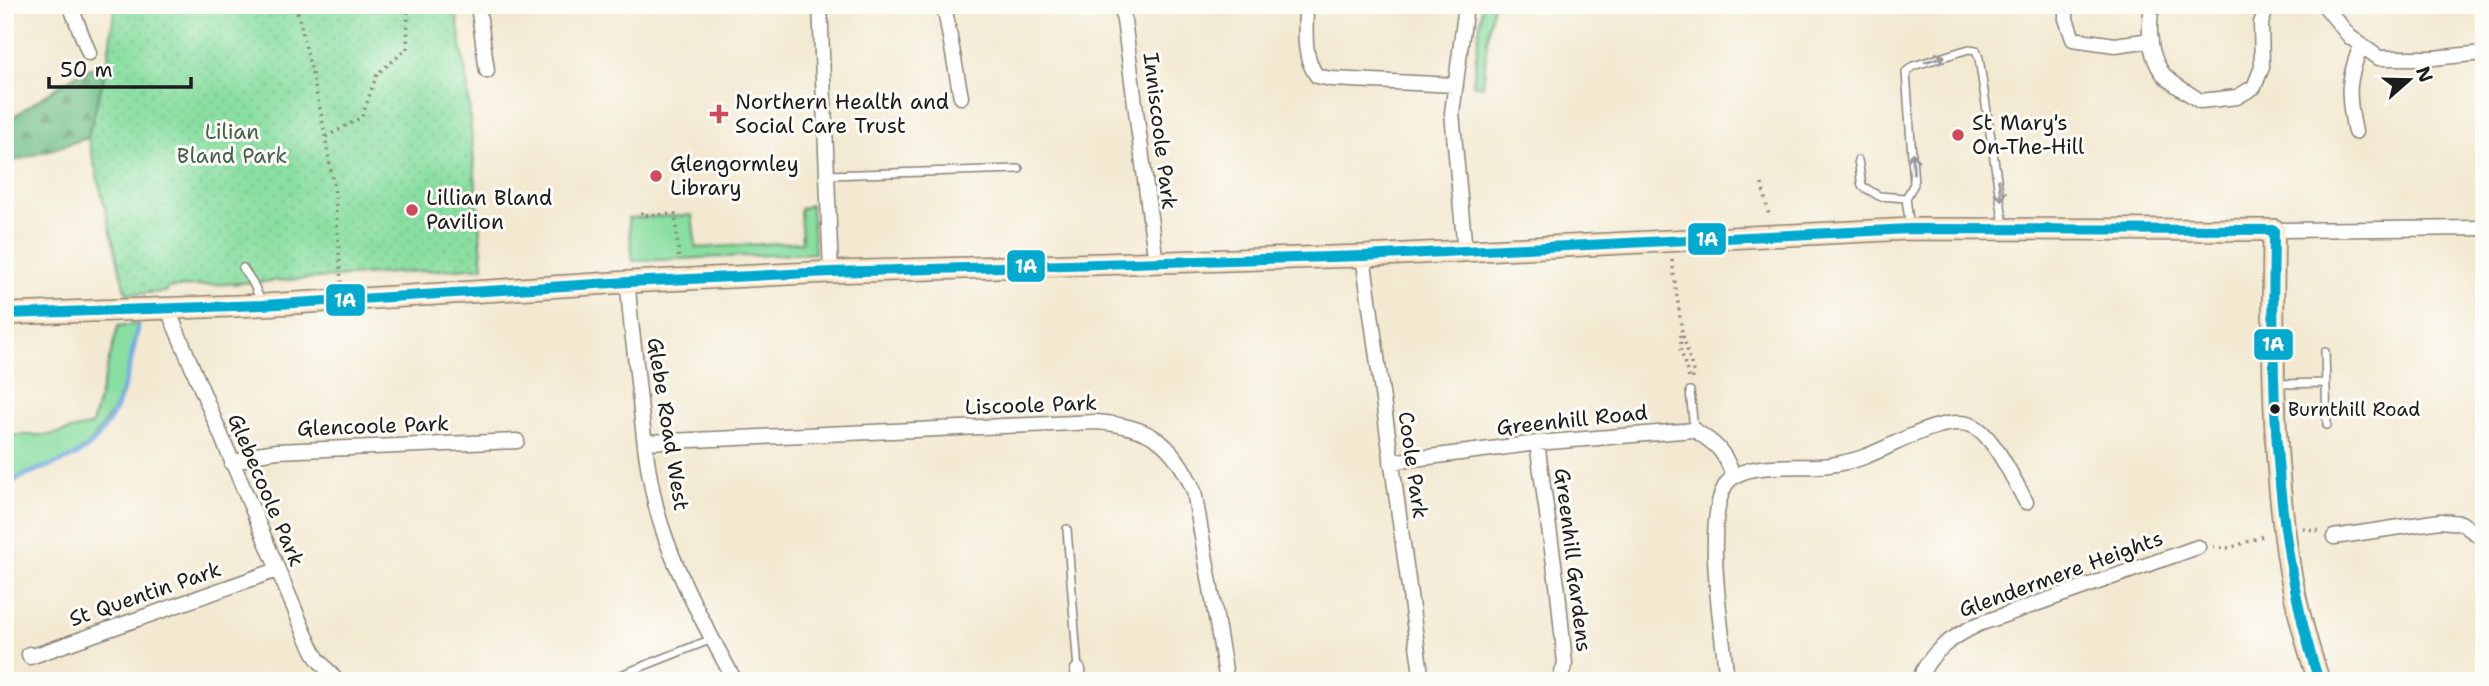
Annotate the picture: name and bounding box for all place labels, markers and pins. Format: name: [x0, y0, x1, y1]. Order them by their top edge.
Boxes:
place label: Northern Health and Social Care Trust: [735, 88, 949, 140]
marker: Northern Health and Social Care Trust: [709, 104, 729, 124]
place label: St Mary's On-The-Hill: [1972, 109, 2085, 161]
marker: St Mary's On-The-Hill: [1950, 127, 1966, 143]
place label: Glengormley Library: [670, 150, 799, 202]
marker: Glengormley Library: [648, 168, 664, 184]
place label: Lillian Bland Pavilion: [426, 184, 552, 236]
marker: Lillian Bland Pavilion: [404, 202, 420, 218]
place label: Burnthill Road: [2288, 397, 2420, 422]
marker: Burnthill Road: [2268, 402, 2282, 416]

